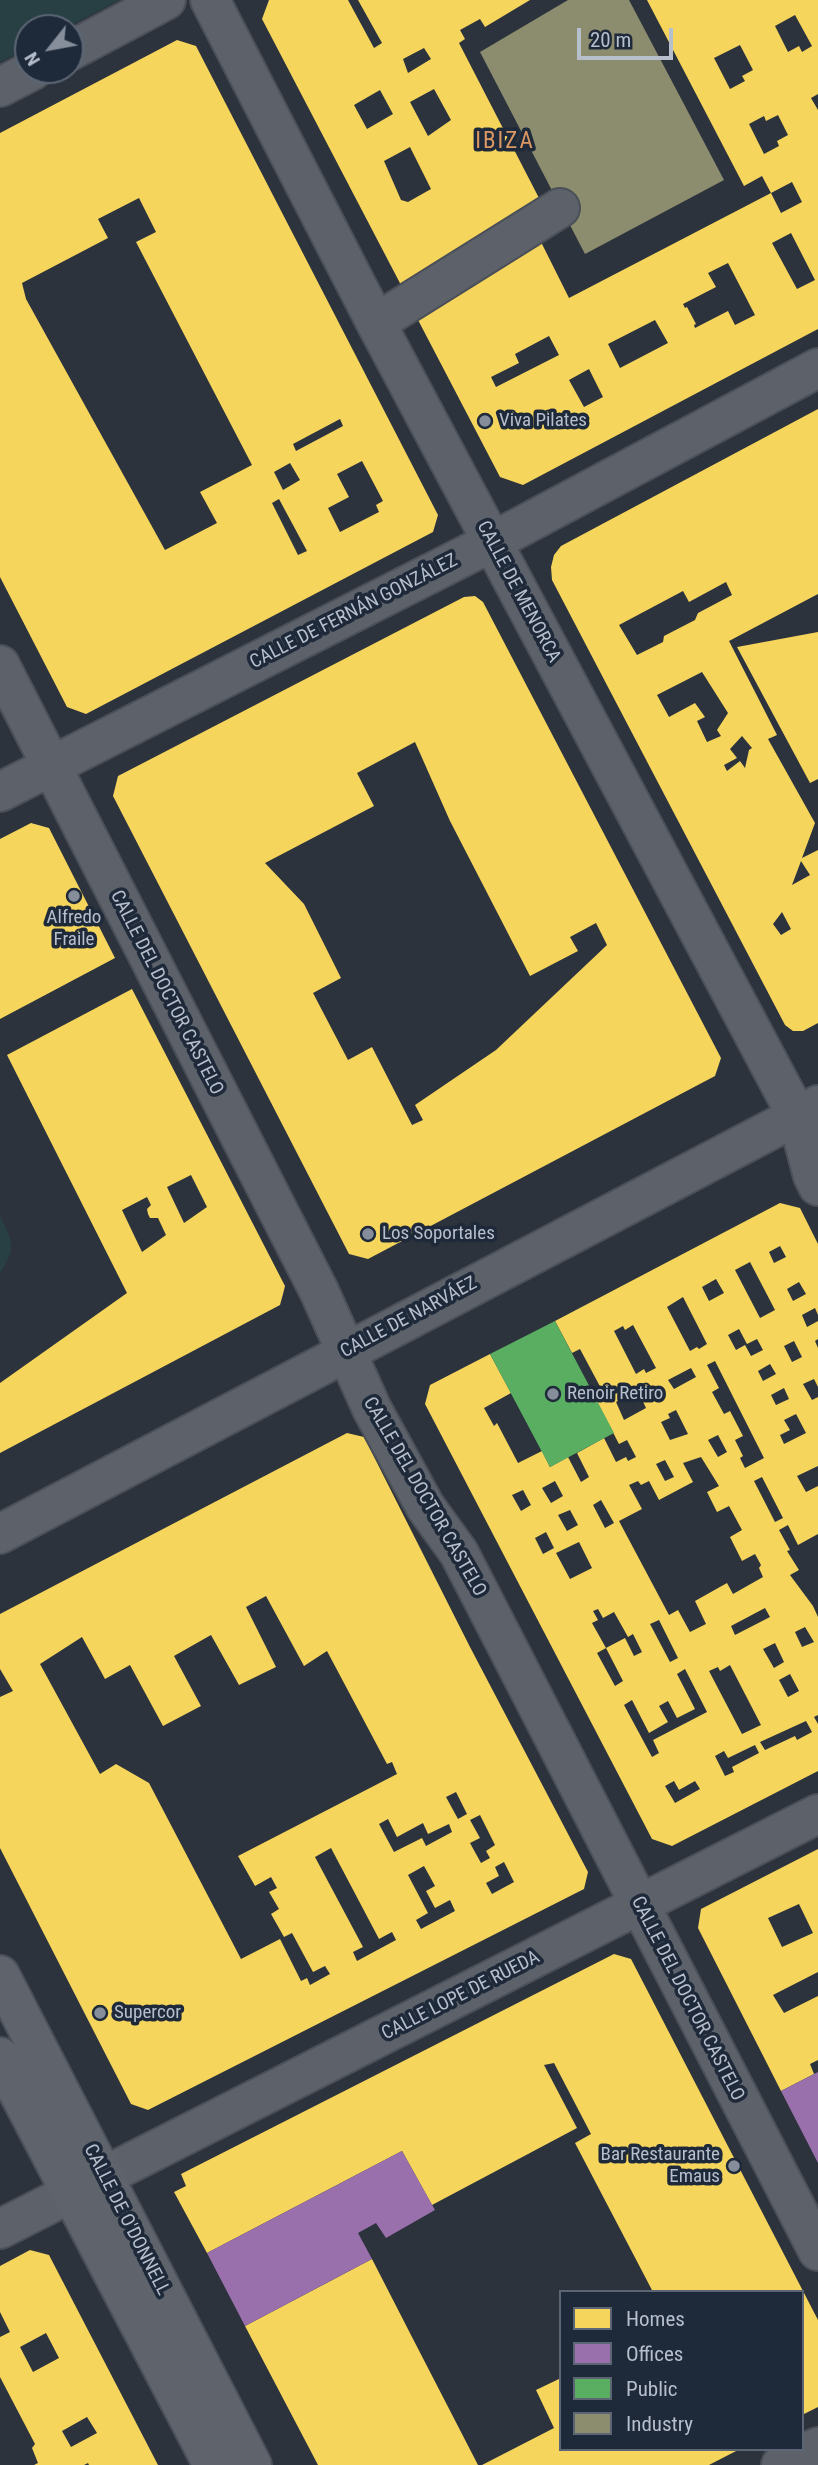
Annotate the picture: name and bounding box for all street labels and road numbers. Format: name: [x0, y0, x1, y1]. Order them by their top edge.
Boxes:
street label: CALLE DE MENORCA: [471, 517, 565, 667]
street label: CALLE DE FERNÁN GONZÁLEZ: [246, 550, 462, 674]
street label: CALLE DEL DOCTOR CASTELO: [104, 887, 228, 1099]
street label: CALLE DE NARVÁEZ: [337, 1272, 481, 1364]
street label: CALLE DEL DOCTOR CASTELO: [358, 1393, 490, 1601]
street label: CALLE DEL DOCTOR CASTELO: [625, 1893, 749, 2105]
street label: CALLE LOPE DE RUEDA: [378, 1946, 544, 2046]
street label: CALLE DE O'DONNELL: [78, 2141, 174, 2299]

